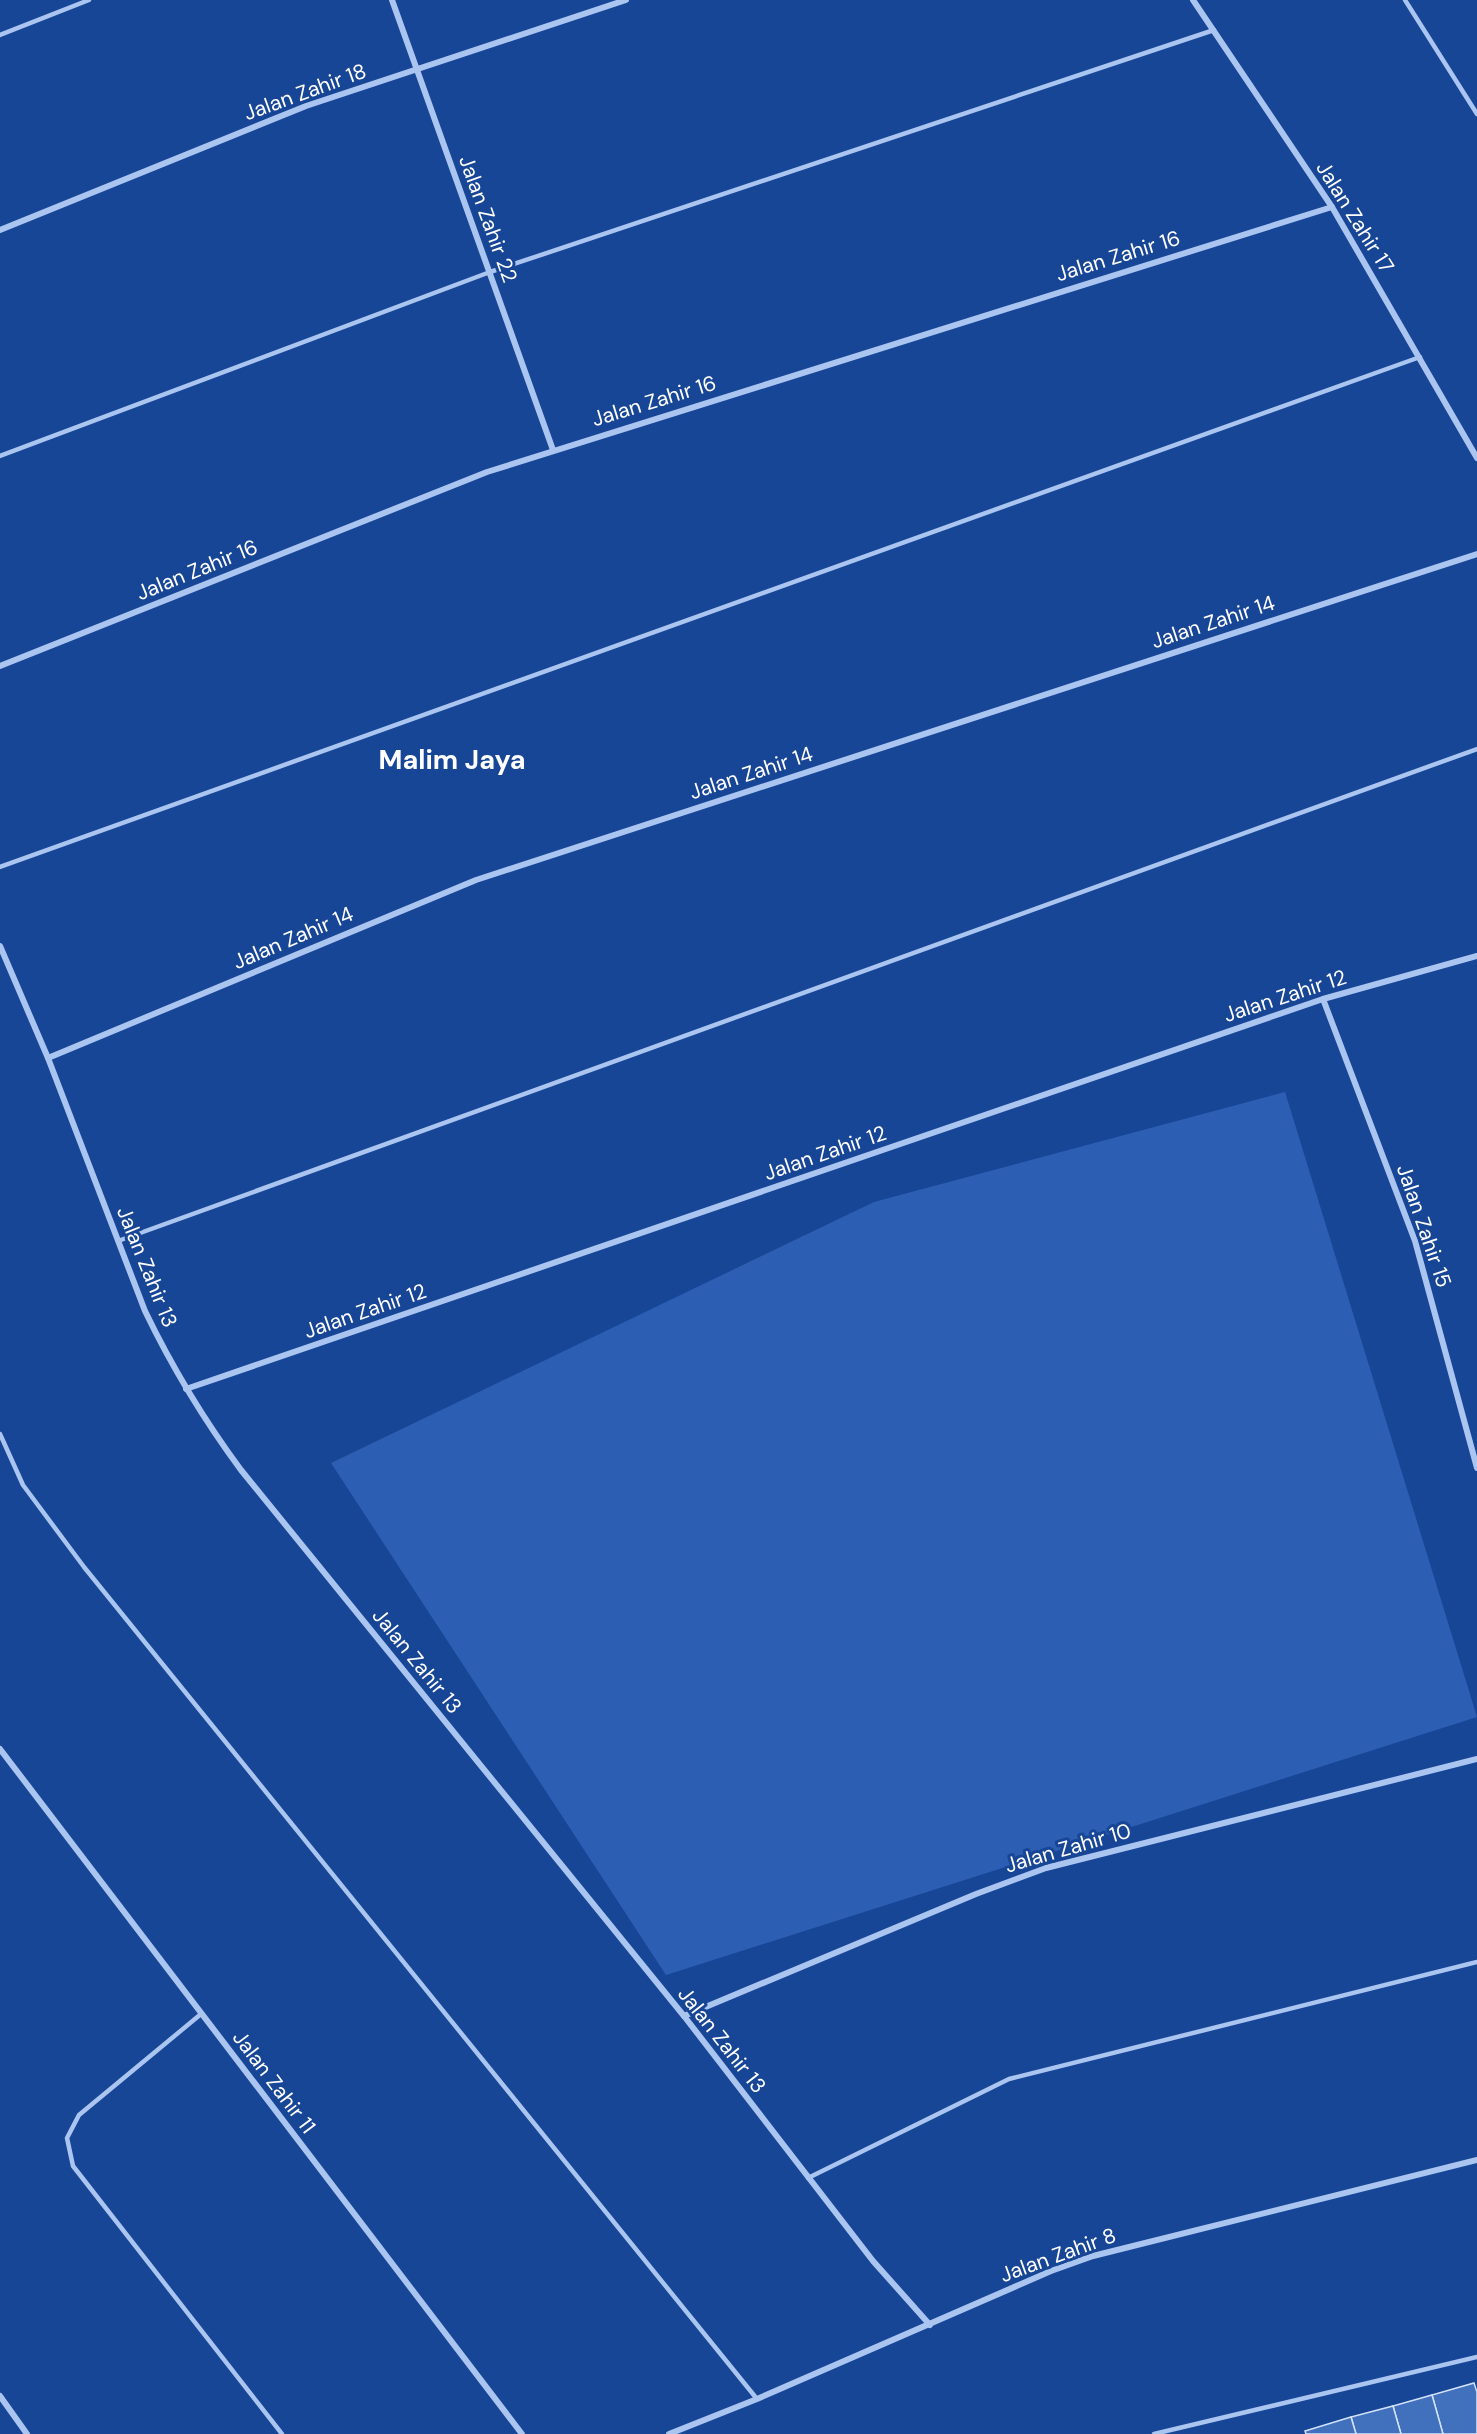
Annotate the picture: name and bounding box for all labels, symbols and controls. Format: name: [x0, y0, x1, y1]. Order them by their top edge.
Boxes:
street label: Jalan Zahir 18: [240, 57, 370, 127]
street label: Jalan Zahir 22: [452, 152, 524, 286]
street label: Jalan Zahir 17: [1310, 156, 1400, 278]
street label: Jalan Zahir 16: [1052, 224, 1184, 288]
street label: Jalan Zahir 16: [588, 369, 720, 433]
street label: Jalan Zahir 16: [132, 533, 262, 607]
street label: Jalan Zahir 14: [1148, 589, 1279, 655]
street label: Jalan Zahir 14: [686, 740, 817, 806]
district label: Malim Jaya: [378, 742, 526, 777]
street label: Jalan Zahir 14: [229, 900, 358, 976]
street label: Jalan Zahir 12: [1220, 963, 1350, 1029]
street label: Jalan Zahir 12: [760, 1119, 890, 1187]
street label: Jalan Zahir 15: [1390, 1161, 1458, 1291]
street label: Jalan Zahir 13: [110, 1202, 184, 1332]
street label: Jalan Zahir 12: [300, 1277, 430, 1345]
street label: Jalan Zahir 13: [366, 1602, 468, 1720]
street label: Jalan Zahir 10: [1002, 1817, 1134, 1879]
street label: Jalan Zahir 13: [672, 1981, 772, 2099]
street label: Jalan Zahir 11: [226, 2025, 322, 2139]
street label: Jalan Zahir 8: [996, 2221, 1120, 2289]

